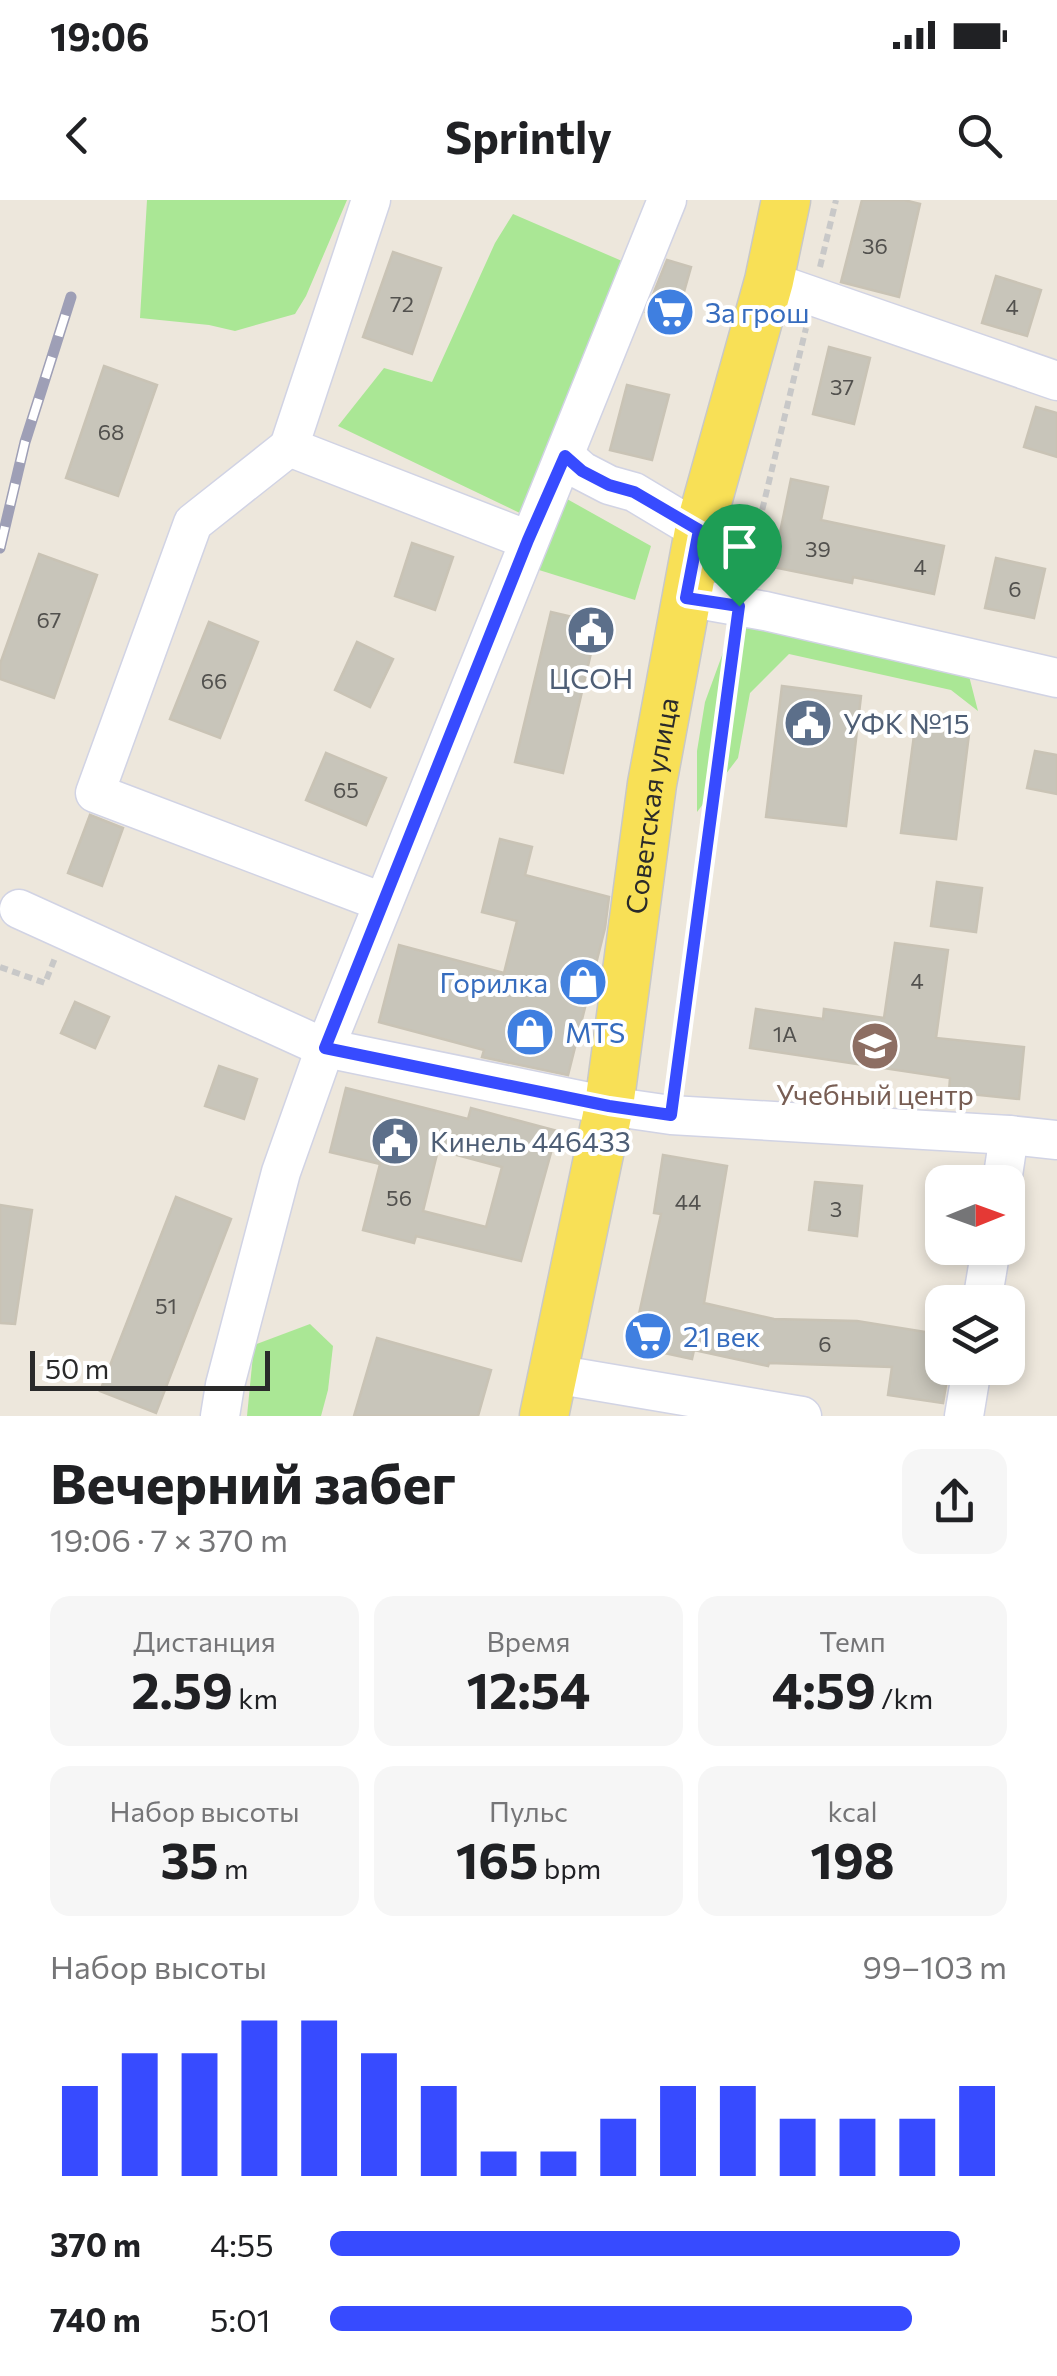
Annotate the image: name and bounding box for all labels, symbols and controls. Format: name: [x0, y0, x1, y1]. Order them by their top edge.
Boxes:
text: 19:06: [50, 12, 149, 59]
icon: back: [50, 108, 105, 163]
text: Sprintly: [445, 108, 612, 163]
icon: search: [952, 108, 1007, 163]
house number: 36: [862, 232, 888, 259]
supermarket icon: За грош: [644, 286, 696, 338]
house number: 72: [390, 290, 414, 317]
house number: 4: [1005, 293, 1019, 320]
place label: За грош: [705, 295, 810, 329]
house number: 37: [830, 373, 854, 400]
house number: 68: [98, 418, 124, 445]
pin: [697, 504, 782, 607]
icon: arrive: [712, 519, 767, 574]
house number: 39: [805, 535, 831, 562]
house number: 4: [913, 553, 927, 580]
house number: 6: [1008, 575, 1022, 602]
public building icon: ЦСОН: [565, 604, 617, 656]
house number: 67: [37, 606, 61, 633]
place label: ЦСОН: [549, 661, 633, 695]
house number: 66: [201, 667, 227, 694]
street label: Советская улица: [618, 695, 685, 916]
public building icon: УФК №15: [782, 697, 834, 749]
place label: УФК №15: [843, 706, 970, 740]
house number: 65: [333, 776, 359, 803]
shop icon: Горилка: [557, 956, 609, 1008]
place label: Горилка: [440, 965, 548, 999]
house number: 4: [910, 967, 924, 994]
shop icon: MTS: [504, 1006, 556, 1058]
place label: MTS: [565, 1015, 625, 1049]
house number: 1А: [773, 1020, 797, 1047]
school or university icon: Учебный центр: [849, 1020, 901, 1072]
place label: Учебный центр: [776, 1077, 974, 1111]
public building icon: Кинель 446433: [369, 1115, 421, 1167]
place label: Кинель 446433: [430, 1124, 631, 1158]
north arrow: [925, 1165, 1025, 1265]
map controls: [925, 1165, 1025, 1385]
house number: 56: [386, 1184, 412, 1211]
house number: 44: [675, 1188, 701, 1215]
house number: 3: [830, 1195, 842, 1222]
button: layers: [925, 1285, 1025, 1385]
house number: 51: [155, 1292, 177, 1319]
supermarket icon: 21 век: [622, 1310, 674, 1362]
place label: 21 век: [683, 1319, 760, 1353]
house number: 6: [818, 1330, 832, 1357]
scale bar: [30, 1346, 270, 1390]
text: 50 m: [45, 1351, 109, 1385]
text: Вечерний забег: [50, 1448, 456, 1515]
button: share: [902, 1449, 1007, 1554]
text: 19:06 · 7 × 370 m: [50, 1519, 288, 1559]
text: Дистанция: [133, 1624, 276, 1658]
text: Время: [487, 1624, 570, 1658]
text: Темп: [819, 1624, 886, 1658]
text: 2.59: [131, 1658, 233, 1719]
text: 12:54: [466, 1658, 591, 1719]
text: 4:59: [772, 1658, 876, 1719]
text: km: [233, 1681, 278, 1715]
text: /km: [876, 1681, 933, 1715]
text: Набор высоты: [110, 1794, 299, 1828]
text: Пульс: [489, 1794, 568, 1828]
text: kcal: [827, 1794, 878, 1828]
text: 35: [160, 1828, 219, 1889]
text: 165: [456, 1828, 538, 1889]
text: 198: [810, 1828, 895, 1889]
text: m: [219, 1851, 249, 1885]
text: bpm: [538, 1851, 601, 1885]
text: Набор высоты: [50, 1946, 267, 1986]
text: 99–103 m: [863, 1946, 1007, 1986]
text: 370 m: [50, 2224, 141, 2264]
text: 4:55: [210, 2224, 274, 2264]
text: 740 m: [50, 2299, 141, 2339]
text: 5:01: [210, 2299, 271, 2339]

